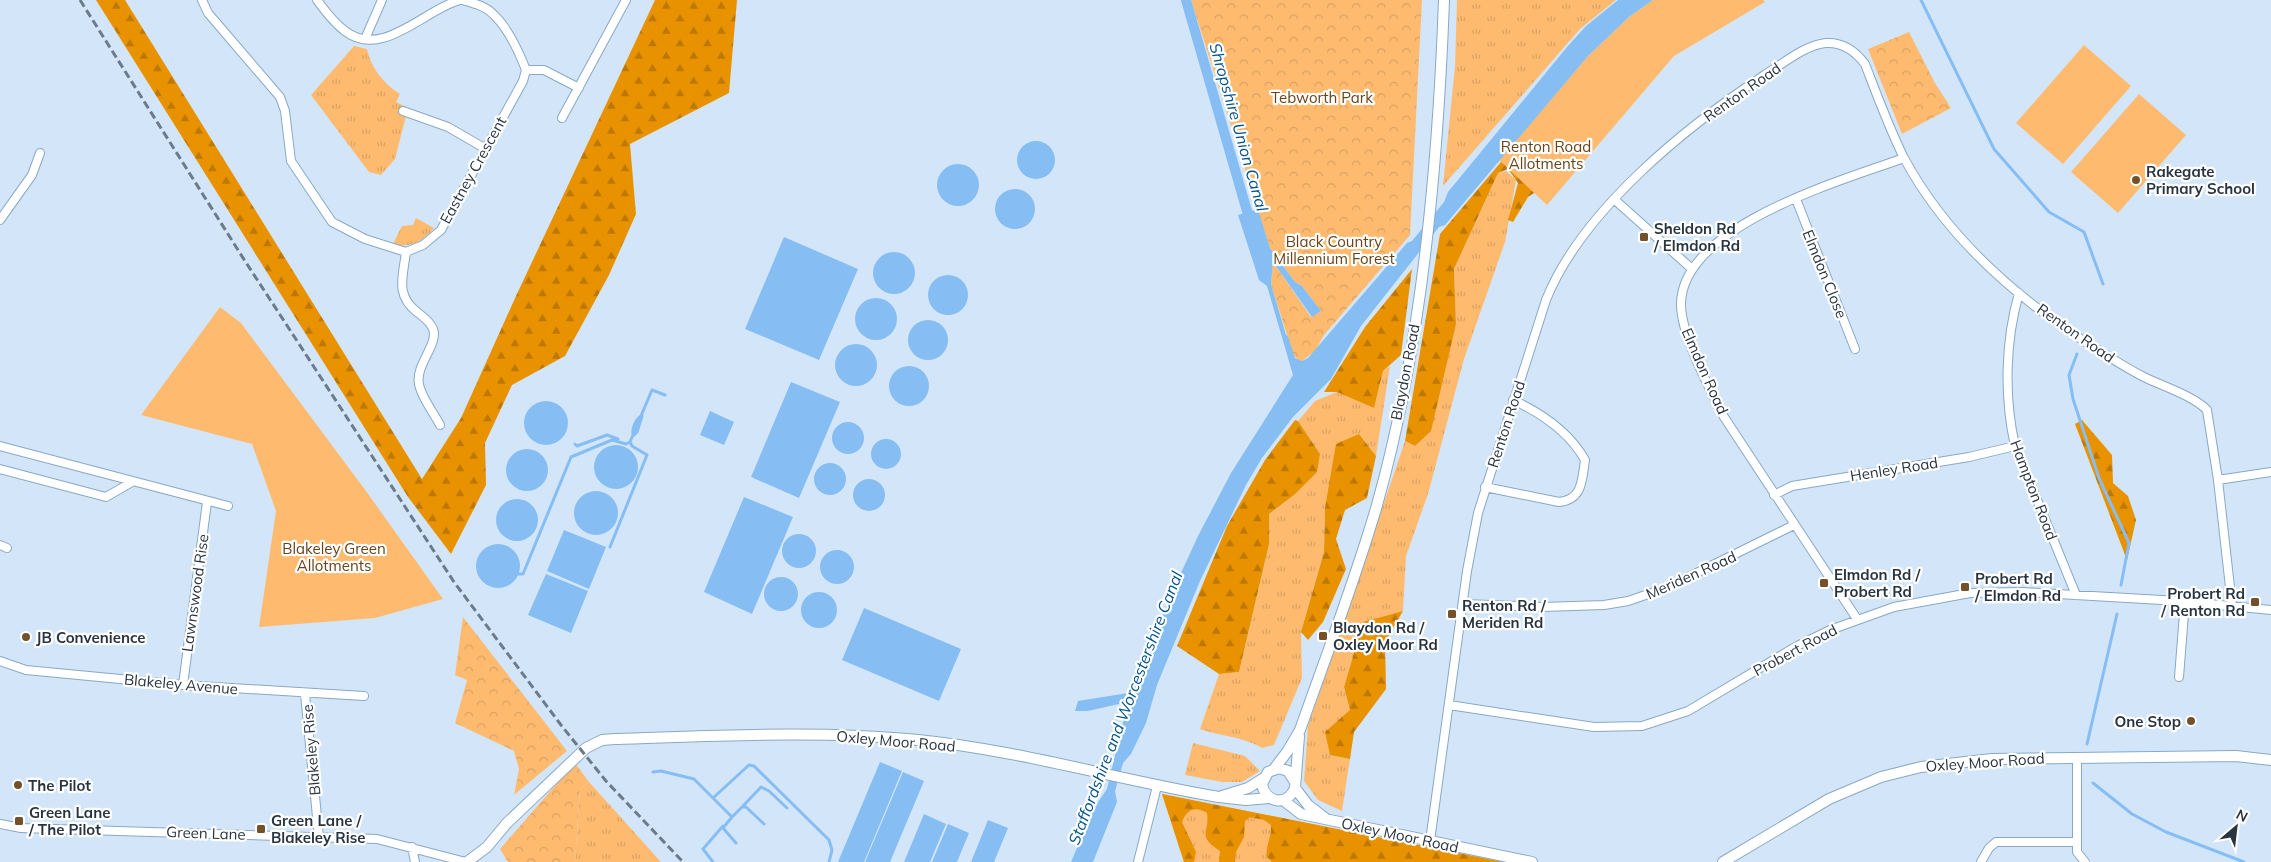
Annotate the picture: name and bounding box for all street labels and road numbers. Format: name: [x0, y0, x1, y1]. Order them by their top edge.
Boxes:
street label: Renton Road: [1700, 58, 1784, 126]
street label: Eastney Crescent: [436, 113, 510, 227]
street label: Elmdon Close: [1799, 227, 1851, 321]
street label: Renton Road: [2034, 299, 2118, 367]
street label: Blaydon Road: [1386, 322, 1424, 422]
street label: Elmdon Road: [1677, 325, 1733, 417]
street label: Renton Road: [1483, 378, 1529, 470]
street label: Hampton Road: [2006, 437, 2062, 543]
street label: Henley Road: [1849, 453, 1939, 485]
street label: Lawnswood Rise: [177, 533, 213, 653]
street label: Meriden Road: [1643, 547, 1739, 603]
street label: Probert Road: [1750, 620, 1840, 680]
street label: Blakeley Avenue: [123, 670, 239, 698]
street label: Blakeley Rise: [298, 704, 324, 796]
street label: Oxley Moor Road: [836, 726, 956, 756]
street label: Oxley Moor Road: [1925, 748, 2045, 776]
street label: Oxley Moor Road: [1340, 813, 1460, 857]
street label: Green Lane: [166, 822, 246, 844]

